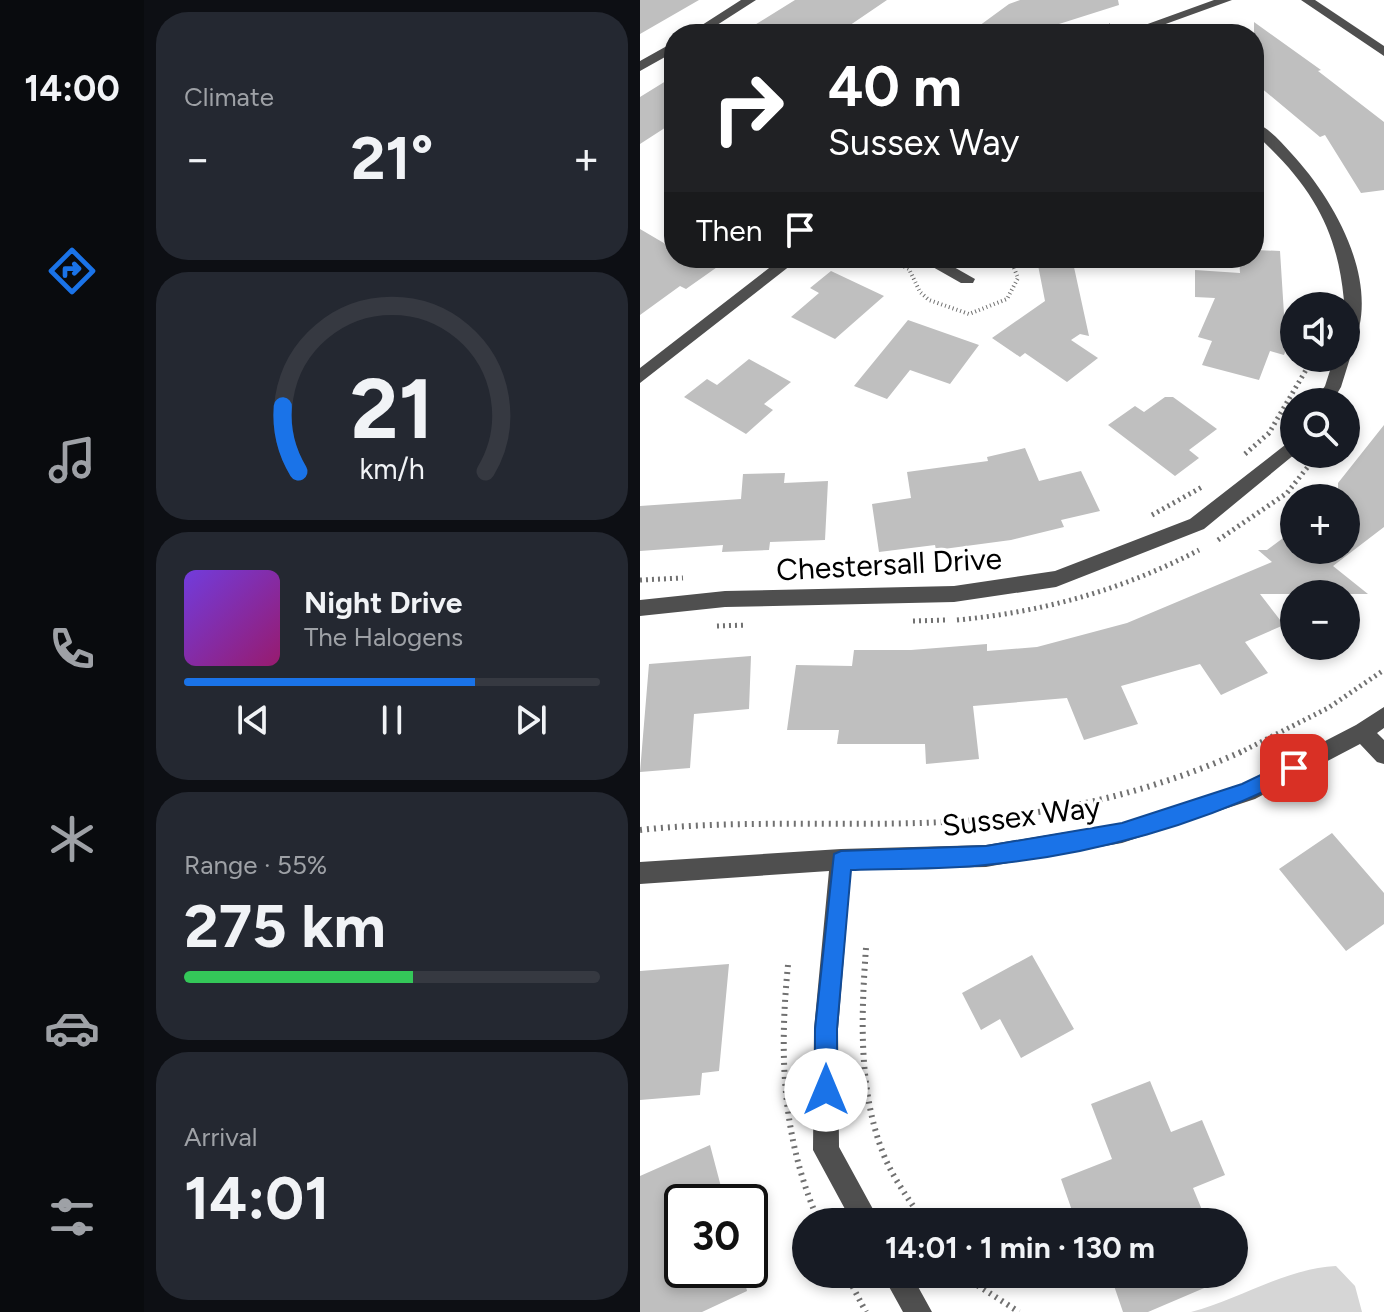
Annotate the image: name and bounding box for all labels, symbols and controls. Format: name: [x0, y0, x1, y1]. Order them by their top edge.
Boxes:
text: 40 m: [828, 53, 962, 120]
icon: right: [696, 56, 800, 160]
text: 14:00: [24, 67, 120, 110]
text: Climate: [184, 81, 274, 113]
text: Sussex Way: [828, 121, 1019, 164]
text: 21°: [351, 122, 433, 194]
text: −: [184, 132, 211, 185]
text: +: [573, 132, 600, 185]
icon: arrive: [778, 208, 822, 252]
text: Then: [696, 212, 762, 249]
icon: directions: [44, 243, 100, 299]
map controls: [1280, 292, 1360, 660]
button: sound: [1280, 292, 1360, 372]
text: 21: [350, 359, 434, 459]
button: search: [1280, 388, 1360, 468]
icon: music: [44, 432, 100, 488]
text: km/h: [359, 452, 425, 486]
button: +: [1280, 484, 1360, 564]
street label: Chestersall Drive: [775, 540, 1003, 588]
button: −: [1280, 580, 1360, 660]
text: Night Drive: [304, 584, 462, 621]
icon: phone: [44, 621, 100, 677]
text: The Halogens: [304, 621, 463, 653]
icon: previous: [231, 698, 275, 742]
icon: pause: [370, 698, 414, 742]
icon: next: [509, 698, 553, 742]
pin: [1260, 734, 1328, 802]
icon: arrive: [1272, 746, 1316, 790]
street label: Sussex Way: [940, 788, 1103, 844]
icon: climate: [44, 811, 100, 867]
text: Range · 55%: [184, 849, 327, 881]
text: 275 km: [184, 890, 386, 962]
icon: car: [44, 1000, 100, 1056]
position arrow: [784, 1048, 868, 1132]
text: Arrival: [184, 1121, 257, 1153]
text: 14:01: [184, 1162, 330, 1234]
speed limit sign: 30: [664, 1184, 768, 1288]
icon: filters: [44, 1189, 100, 1245]
text: 14:01 · 1 min · 130 m: [885, 1229, 1155, 1266]

